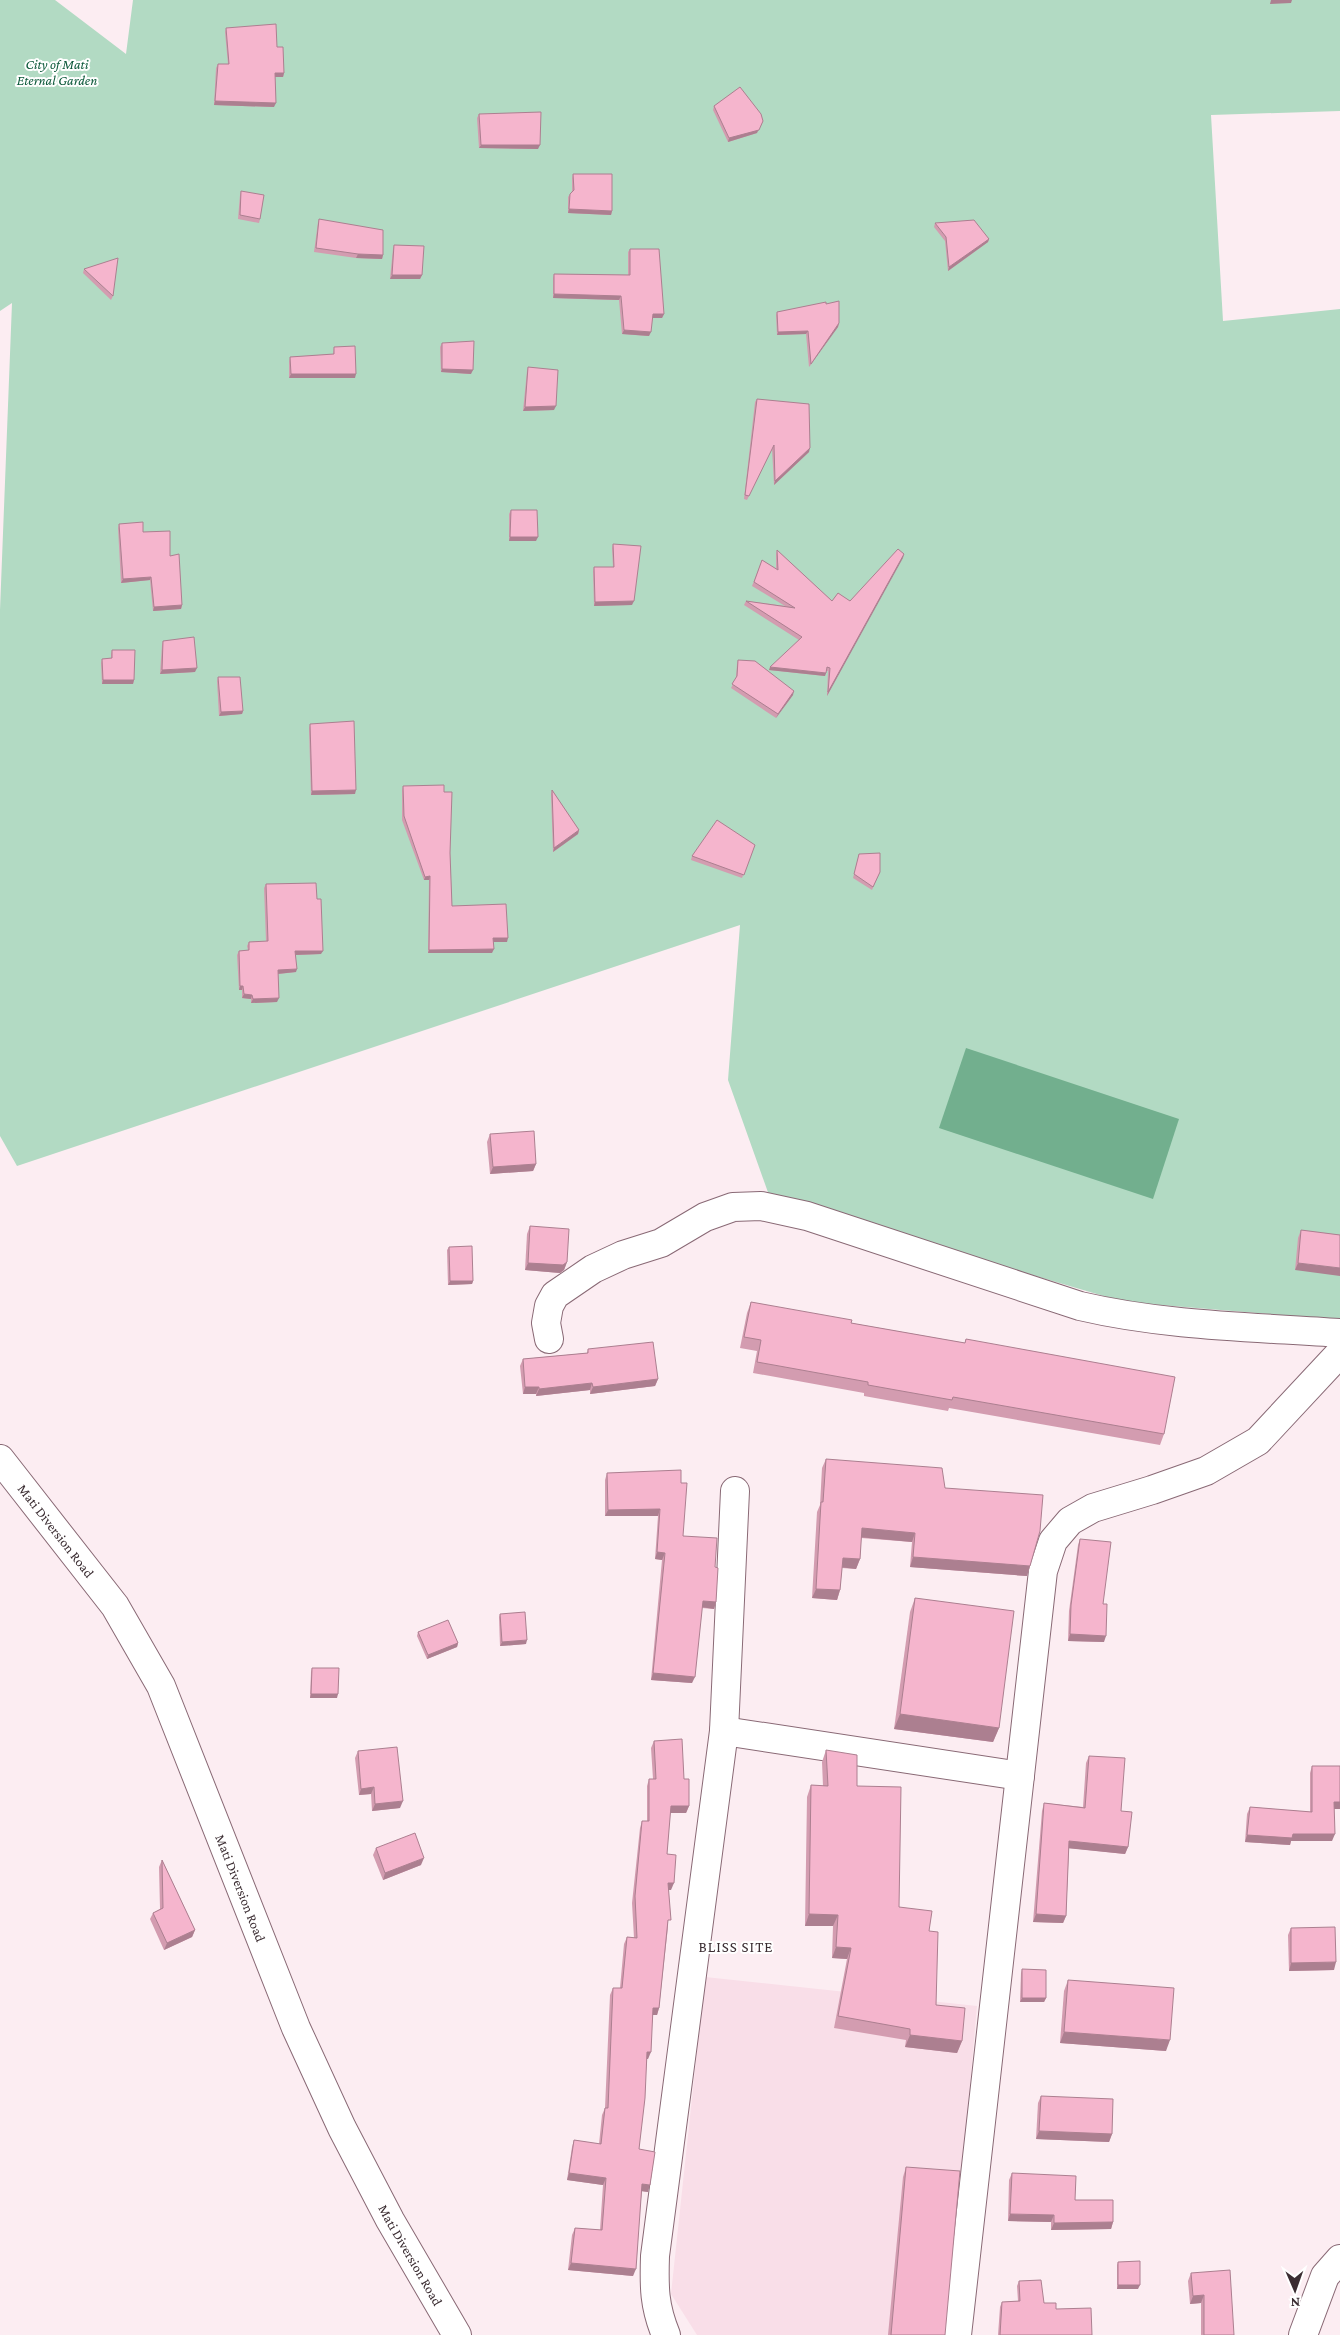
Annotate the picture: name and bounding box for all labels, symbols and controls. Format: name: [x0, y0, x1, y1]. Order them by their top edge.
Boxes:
park label: City of Mati Eternal Garden: [17, 56, 97, 88]
street label: Mati Diversion Road: [15, 1481, 98, 1581]
street label: Mati Diversion Road: [212, 1832, 269, 1945]
district label: BLISS SITE: [699, 1939, 773, 1955]
street label: Mati Diversion Road: [375, 2202, 446, 2309]
north arrow: [1270, 2265, 1320, 2315]
text: N: [1290, 2295, 1301, 2311]

